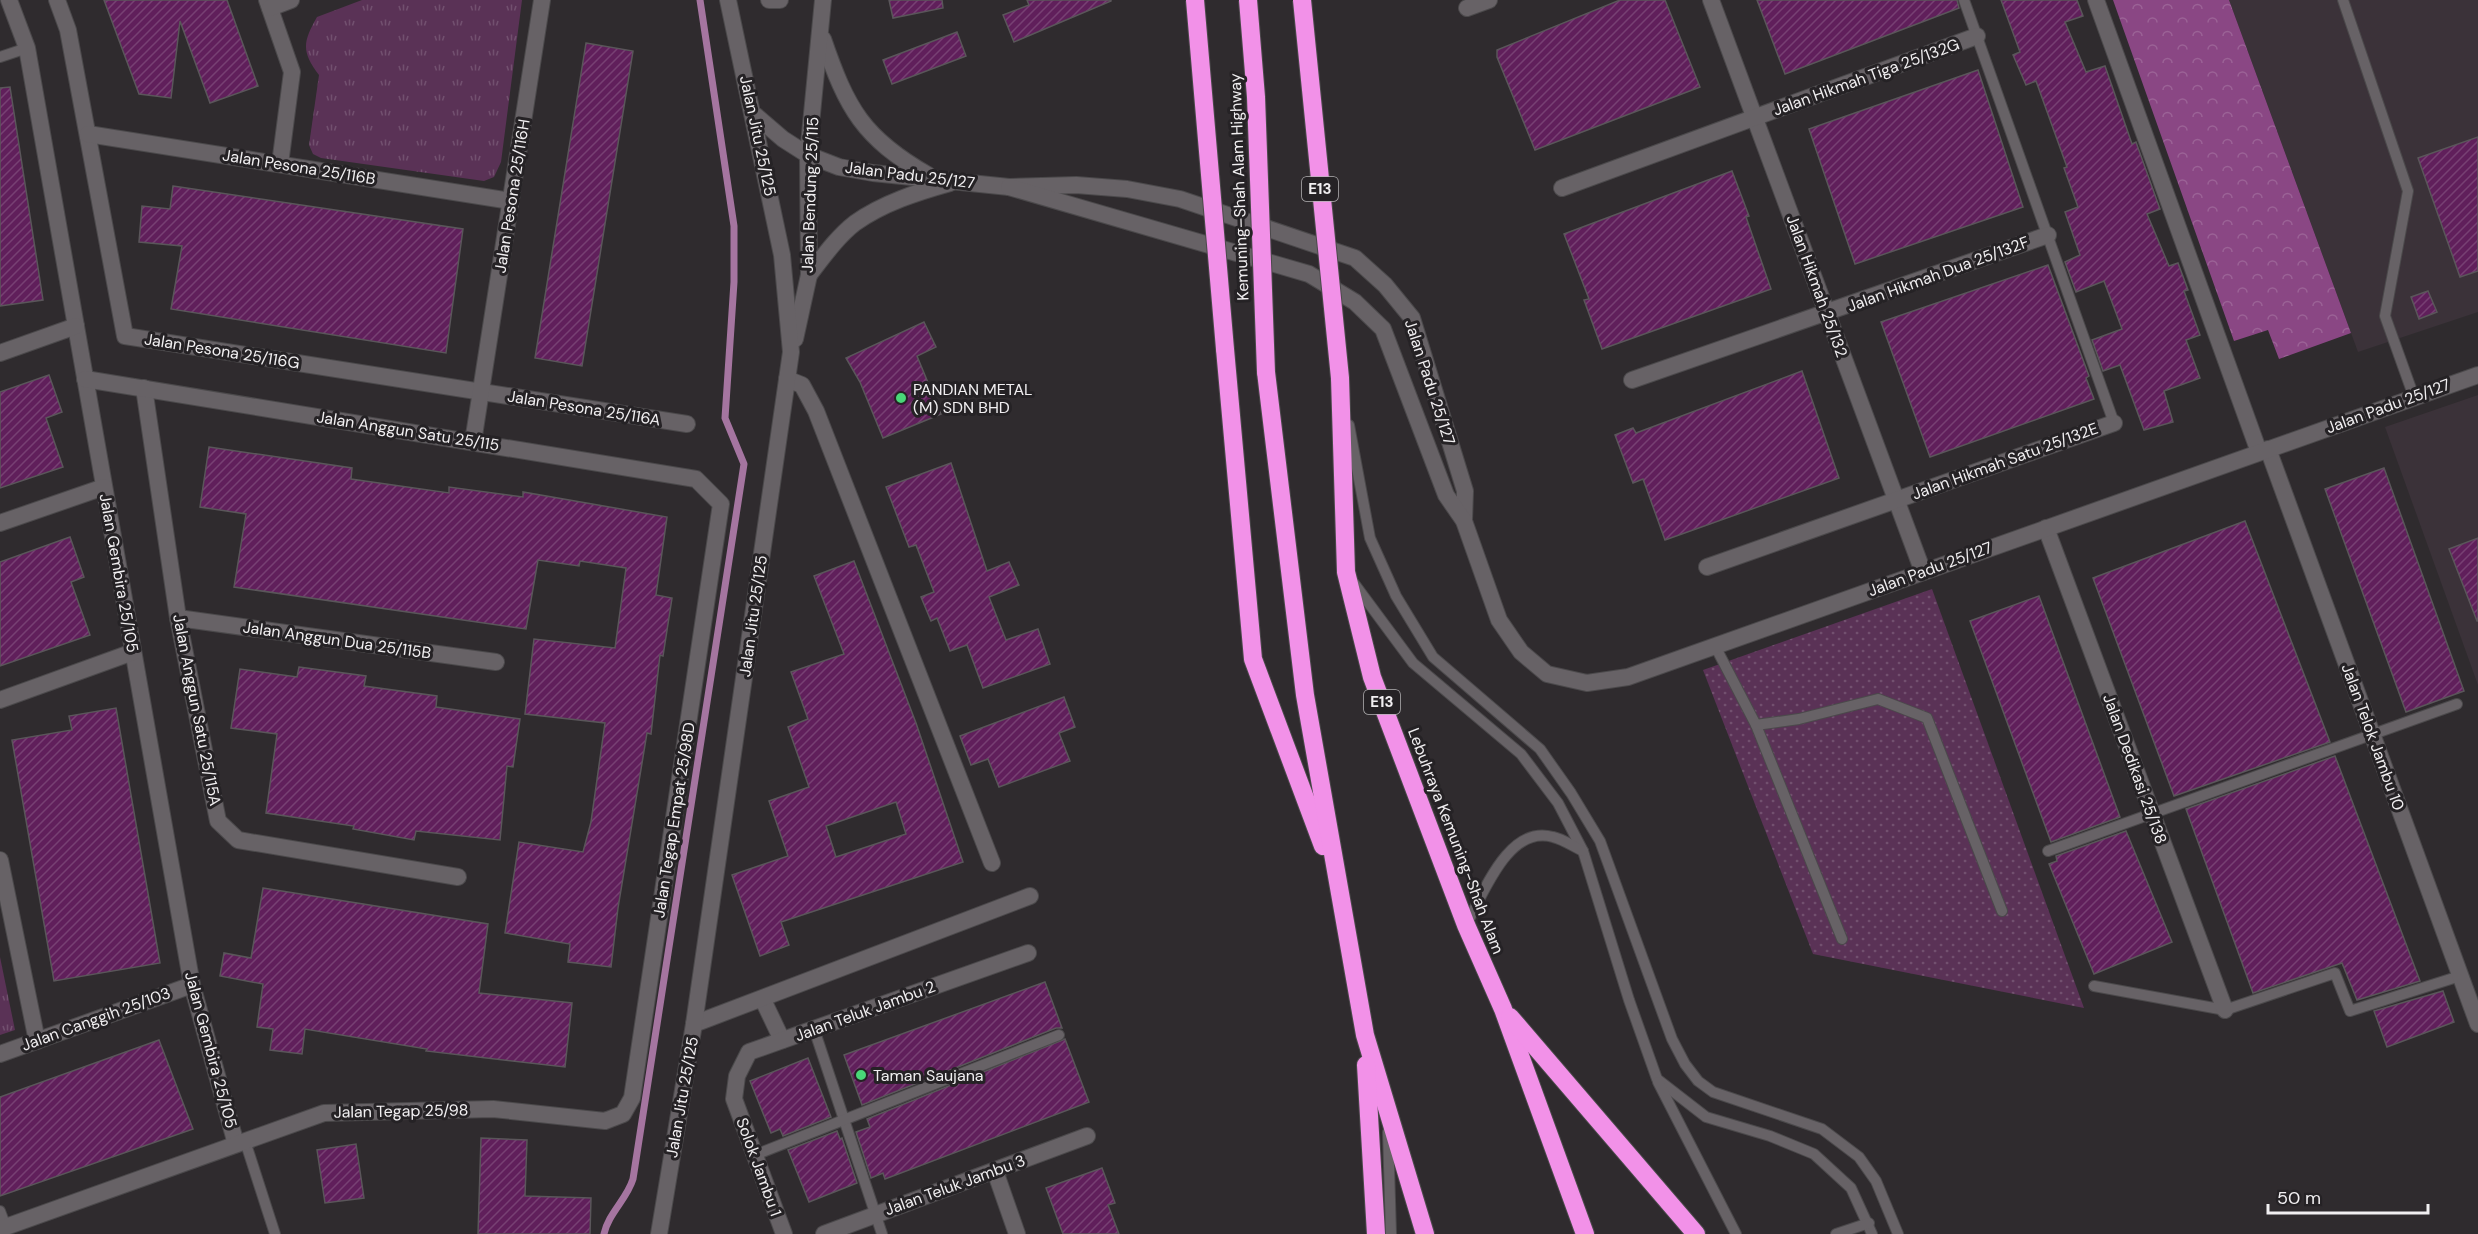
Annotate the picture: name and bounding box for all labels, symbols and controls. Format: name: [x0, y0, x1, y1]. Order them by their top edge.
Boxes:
street label: Jalan Hikmah Tiga 25/132G: [1770, 33, 1962, 121]
street label: Kemuning–Shah Alam Highway: [1225, 73, 1253, 301]
street label: Jalan Jitu 25/125: [735, 74, 781, 198]
street label: Jalan Bendung 25/115: [797, 116, 823, 274]
street label: Jalan Pesona 25/116H: [489, 117, 535, 275]
street label: Jalan Pesona 25/116B: [221, 145, 377, 189]
street label: Jalan Padu 25/127: [844, 157, 976, 193]
road number: E13: [1302, 177, 1338, 201]
street label: Jalan Hikmah 25/132: [1781, 212, 1853, 360]
street label: Jalan Hikmah Dua 25/132F: [1844, 231, 2032, 317]
street label: Jalan Padu 25/127: [1400, 317, 1460, 447]
street label: Jalan Pesona 25/116G: [143, 328, 301, 374]
street label: Jalan Padu 25/127: [2323, 374, 2453, 438]
place label: PANDIAN METAL (M) SDN BHD: [913, 379, 1033, 418]
street label: Jalan Pesona 25/116A: [506, 386, 662, 431]
marker: PANDIAN METAL (M) SDN BHD: [894, 391, 908, 405]
street label: Jalan Anggun Satu 25/115: [315, 406, 501, 456]
street label: Jalan Hikmah Satu 25/132E: [1909, 418, 2101, 504]
street label: Jalan Gembira 25/105: [95, 492, 143, 654]
street label: Jalan Padu 25/127: [1865, 537, 1995, 601]
street label: Jalan Jitu 25/125: [734, 554, 772, 678]
street label: Jalan Anggun Satu 25/115A: [168, 612, 226, 808]
street label: Jalan Anggun Dua 25/115B: [241, 616, 433, 664]
street label: Jalan Telok Jambu 10: [2337, 661, 2409, 813]
road number: E13: [1364, 690, 1400, 714]
street label: Jalan Dedikasi 25/138: [2098, 691, 2172, 847]
street label: Jalan Tegap Empat 25/98D: [648, 721, 700, 919]
street label: Lebuhraya Kemuning-Shah Alam: [1403, 725, 1509, 957]
street label: Jalan Gembira 25/105: [180, 969, 242, 1131]
street label: Jalan Teluk Jambu 2: [792, 976, 938, 1046]
street label: Jalan Canggih 25/103: [19, 982, 173, 1056]
street label: Jalan Jitu 25/125: [661, 1035, 703, 1159]
place label: Taman Saujana: [873, 1065, 984, 1086]
marker: Taman Saujana: [854, 1068, 868, 1082]
street label: Jalan Tegap 25/98: [334, 1099, 468, 1123]
street label: Solok Jambu 1: [731, 1115, 787, 1219]
street label: Jalan Teluk Jambu 3: [882, 1150, 1028, 1220]
scale bar: [2268, 1177, 2428, 1215]
text: 50 m: [2277, 1186, 2321, 1210]

